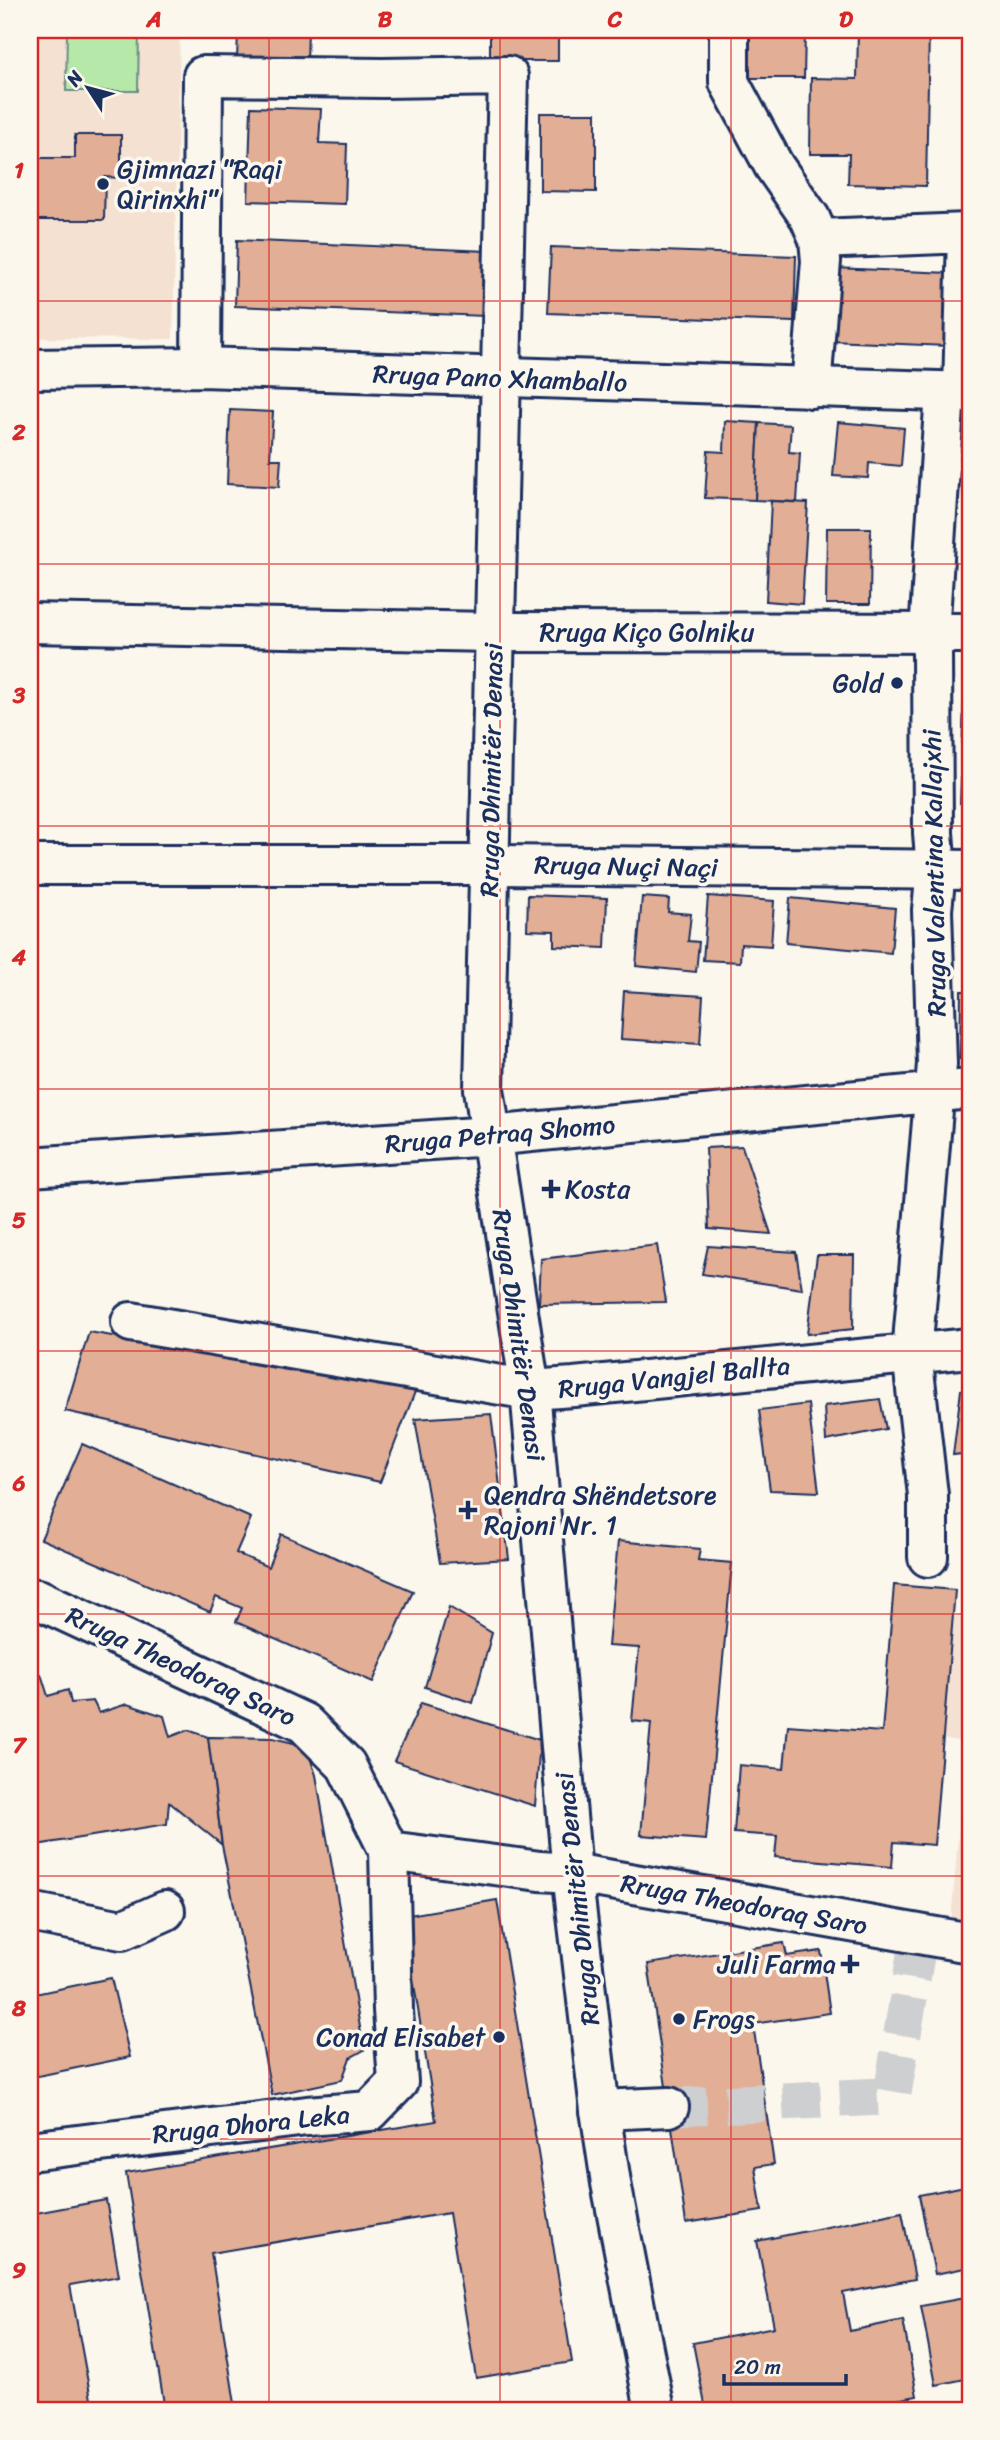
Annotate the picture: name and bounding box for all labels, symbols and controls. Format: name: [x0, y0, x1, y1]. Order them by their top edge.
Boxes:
text: A: [145, 0, 162, 40]
text: B: [378, 0, 393, 40]
text: C: [607, 0, 623, 40]
text: D: [839, 0, 854, 40]
north arrow: [52, 52, 122, 122]
text: N: [57, 63, 92, 94]
place label: Gjimnazi "Raqi Qirinxhi": [117, 146, 282, 222]
text: 1: [14, 150, 24, 191]
marker: Gjimnazi "Raqi Qirinxhi": [95, 176, 111, 192]
street label: Rruga Pano Xhamballo: [372, 351, 628, 405]
text: 2: [11, 412, 26, 453]
street label: Rruga Kiço Golniku: [540, 609, 755, 655]
street label: Rruga Dhimitër Denasi: [466, 642, 516, 897]
place label: Gold: [832, 660, 885, 706]
text: 3: [12, 675, 26, 716]
marker: Gold: [889, 675, 905, 691]
street label: Rruga Valentina Kallajxhi: [908, 728, 960, 1017]
street label: Rruga Nuçi Naçi: [534, 841, 719, 891]
text: 4: [11, 937, 27, 978]
street label: Rruga Petraq Shomo: [383, 1101, 617, 1167]
place label: Kosta: [565, 1166, 631, 1212]
marker: Kosta: [543, 1181, 559, 1197]
text: 5: [12, 1200, 26, 1241]
street label: Rruga Dhimitër Denasi: [479, 1206, 560, 1465]
street label: Rruga Vangjel Ballta: [556, 1342, 792, 1412]
text: 6: [11, 1463, 26, 1504]
place label: Qendra Shëndetsore Rajoni Nr. 1: [484, 1472, 717, 1548]
marker: Qendra Shëndetsore Rajoni Nr. 1: [458, 1500, 478, 1520]
street label: Rruga Theodoraq Saro: [58, 1592, 304, 1740]
text: 7: [12, 1725, 27, 1766]
street label: Rruga Dhimitër Denasi: [541, 1769, 613, 2028]
street label: Rruga Theodoraq Saro: [617, 1860, 871, 1948]
place label: Juli Farma: [717, 1941, 836, 1987]
marker: Juli Farma: [842, 1956, 858, 1972]
text: 8: [11, 1988, 26, 2029]
place label: Frogs: [693, 1996, 755, 2042]
marker: Frogs: [671, 2011, 687, 2027]
place label: Conad Elisabet: [316, 2014, 487, 2060]
marker: Conad Elisabet: [491, 2029, 507, 2045]
street label: Rruga Dhora Leka: [150, 2091, 352, 2157]
text: 9: [12, 2250, 26, 2291]
scale bar: [724, 2342, 846, 2386]
text: 20 m: [734, 2348, 781, 2386]

